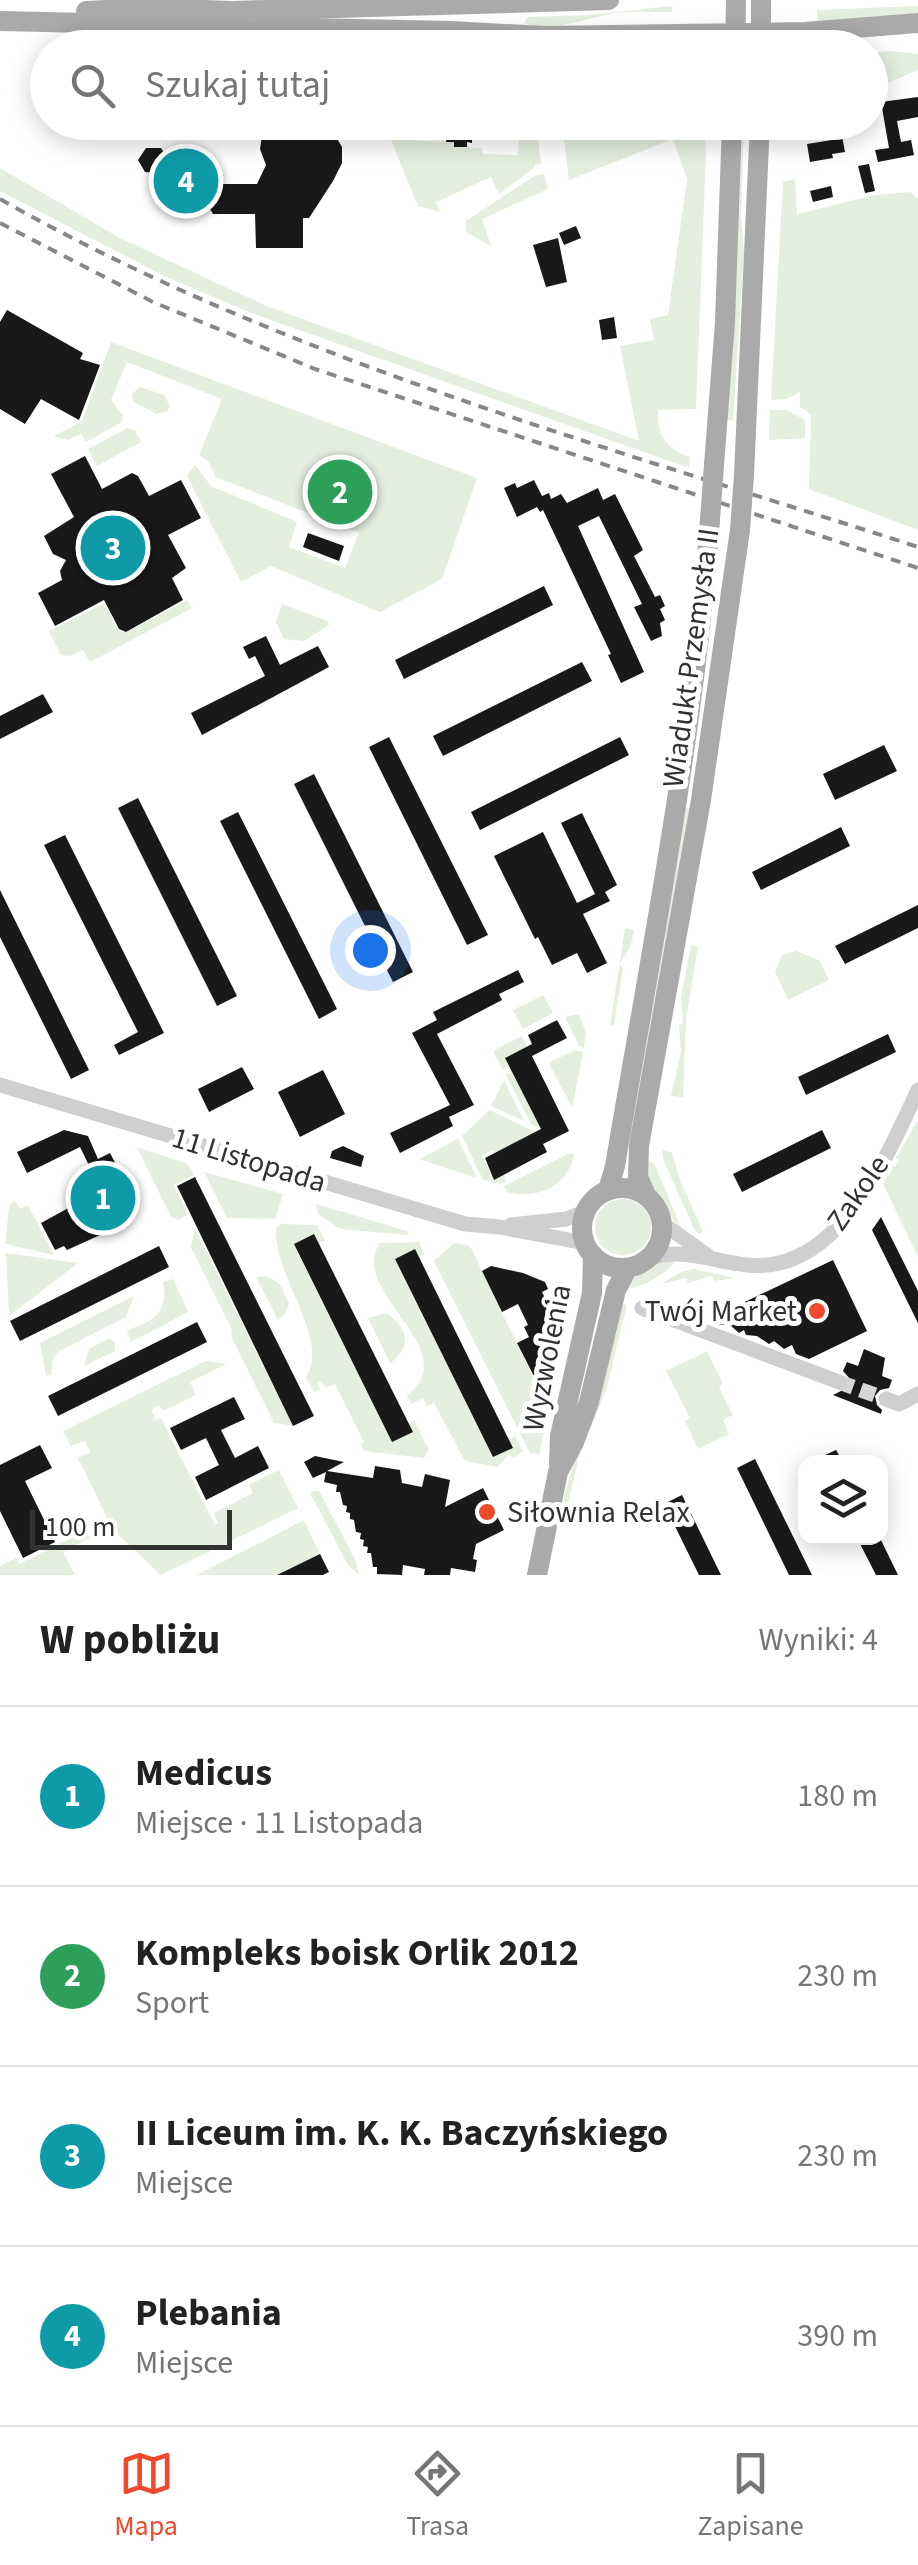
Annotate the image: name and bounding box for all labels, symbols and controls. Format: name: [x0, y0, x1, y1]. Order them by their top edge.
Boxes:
search box: [30, 30, 888, 140]
icon: search: [65, 58, 120, 113]
text: Szukaj tutaj: [145, 58, 330, 112]
pin: 4: [154, 144, 218, 218]
pin: 2: [308, 454, 372, 530]
pin: 3: [80, 510, 146, 586]
street label: Wiadukt Przemysła II: [652, 526, 730, 790]
your location: [345, 925, 396, 976]
street label: 11 Listopada: [167, 1116, 331, 1204]
street label: Zakole: [816, 1146, 900, 1240]
pin: 1: [70, 1160, 136, 1236]
street label: Wyzwolenia: [512, 1281, 582, 1435]
place label: Twój Market: [644, 1290, 797, 1333]
marker: Twój Market: [806, 1300, 828, 1322]
map controls: [798, 1455, 888, 1545]
button: layers: [798, 1455, 888, 1545]
place label: Siłownia Relax: [507, 1491, 690, 1534]
marker: Siłownia Relax: [476, 1501, 498, 1523]
scale bar: [30, 1505, 232, 1550]
text: 100 m: [45, 1507, 116, 1547]
text: W pobliżu: [40, 1610, 220, 1670]
text: Wyniki: 4: [759, 1617, 878, 1663]
text: Medicus: [135, 1746, 272, 1800]
text: 1: [64, 1773, 81, 1819]
text: 180 m: [797, 1773, 878, 1819]
text: Miejsce · 11 Listopada: [135, 1800, 423, 1846]
text: Kompleks boisk Orlik 2012: [135, 1926, 579, 1980]
text: 2: [64, 1953, 81, 1999]
text: 230 m: [797, 1953, 878, 1999]
text: Sport: [135, 1980, 209, 2026]
text: II Liceum im. K. K. Baczyńskiego: [135, 2106, 668, 2160]
text: 3: [64, 2133, 81, 2179]
text: 230 m: [797, 2133, 878, 2179]
text: Miejsce: [135, 2160, 233, 2206]
text: Plebania: [135, 2286, 282, 2340]
text: 4: [64, 2313, 81, 2359]
text: 390 m: [797, 2313, 878, 2359]
text: Miejsce: [135, 2340, 233, 2386]
tab: Mapa: [114, 2446, 178, 2546]
tab: Trasa: [406, 2446, 469, 2546]
tab: Zapisane: [698, 2446, 804, 2546]

